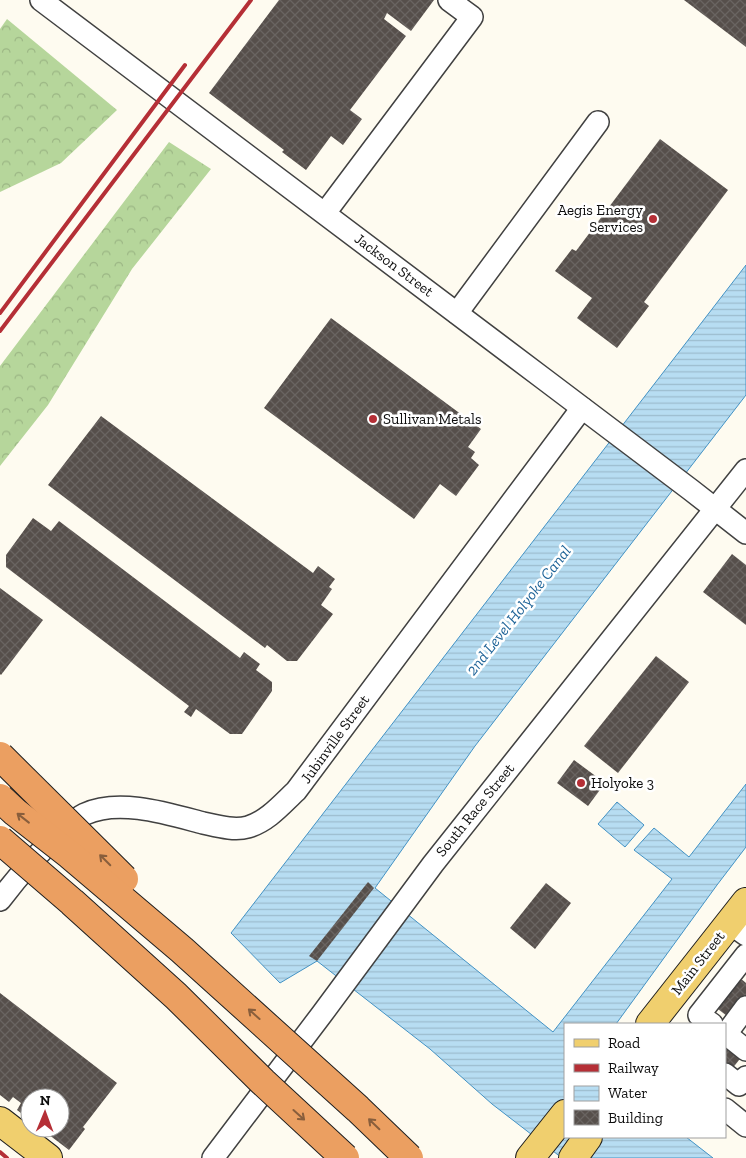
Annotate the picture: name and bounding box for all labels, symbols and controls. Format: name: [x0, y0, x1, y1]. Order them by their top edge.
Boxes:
place label: Aegis Energy Services: [557, 201, 643, 236]
marker: Aegis Energy Services: [647, 213, 659, 225]
street label: Jackson Street: [351, 229, 437, 301]
place label: Sullivan Metals: [383, 410, 482, 428]
marker: Sullivan Metals: [367, 413, 379, 425]
water label: 2nd Level Holyoke Canal: [462, 542, 575, 679]
street label: Jubinville Street: [297, 691, 373, 787]
street label: South Race Street: [432, 759, 518, 860]
place label: Holyoke 3: [591, 774, 654, 792]
marker: Holyoke 3: [575, 777, 587, 789]
one-way arrow: [17, 813, 30, 824]
one-way arrow: [99, 854, 111, 866]
street label: Main Street: [667, 927, 729, 999]
one-way arrow: [248, 1009, 261, 1020]
legend: [564, 1023, 726, 1138]
text: Road: [608, 1034, 641, 1052]
text: Railway: [608, 1059, 659, 1077]
text: Water: [608, 1084, 648, 1102]
north arrow: [20, 1088, 70, 1138]
text: N: [40, 1092, 51, 1109]
one-way arrow: [293, 1109, 305, 1121]
text: Building: [608, 1109, 663, 1127]
one-way arrow: [368, 1118, 380, 1130]

